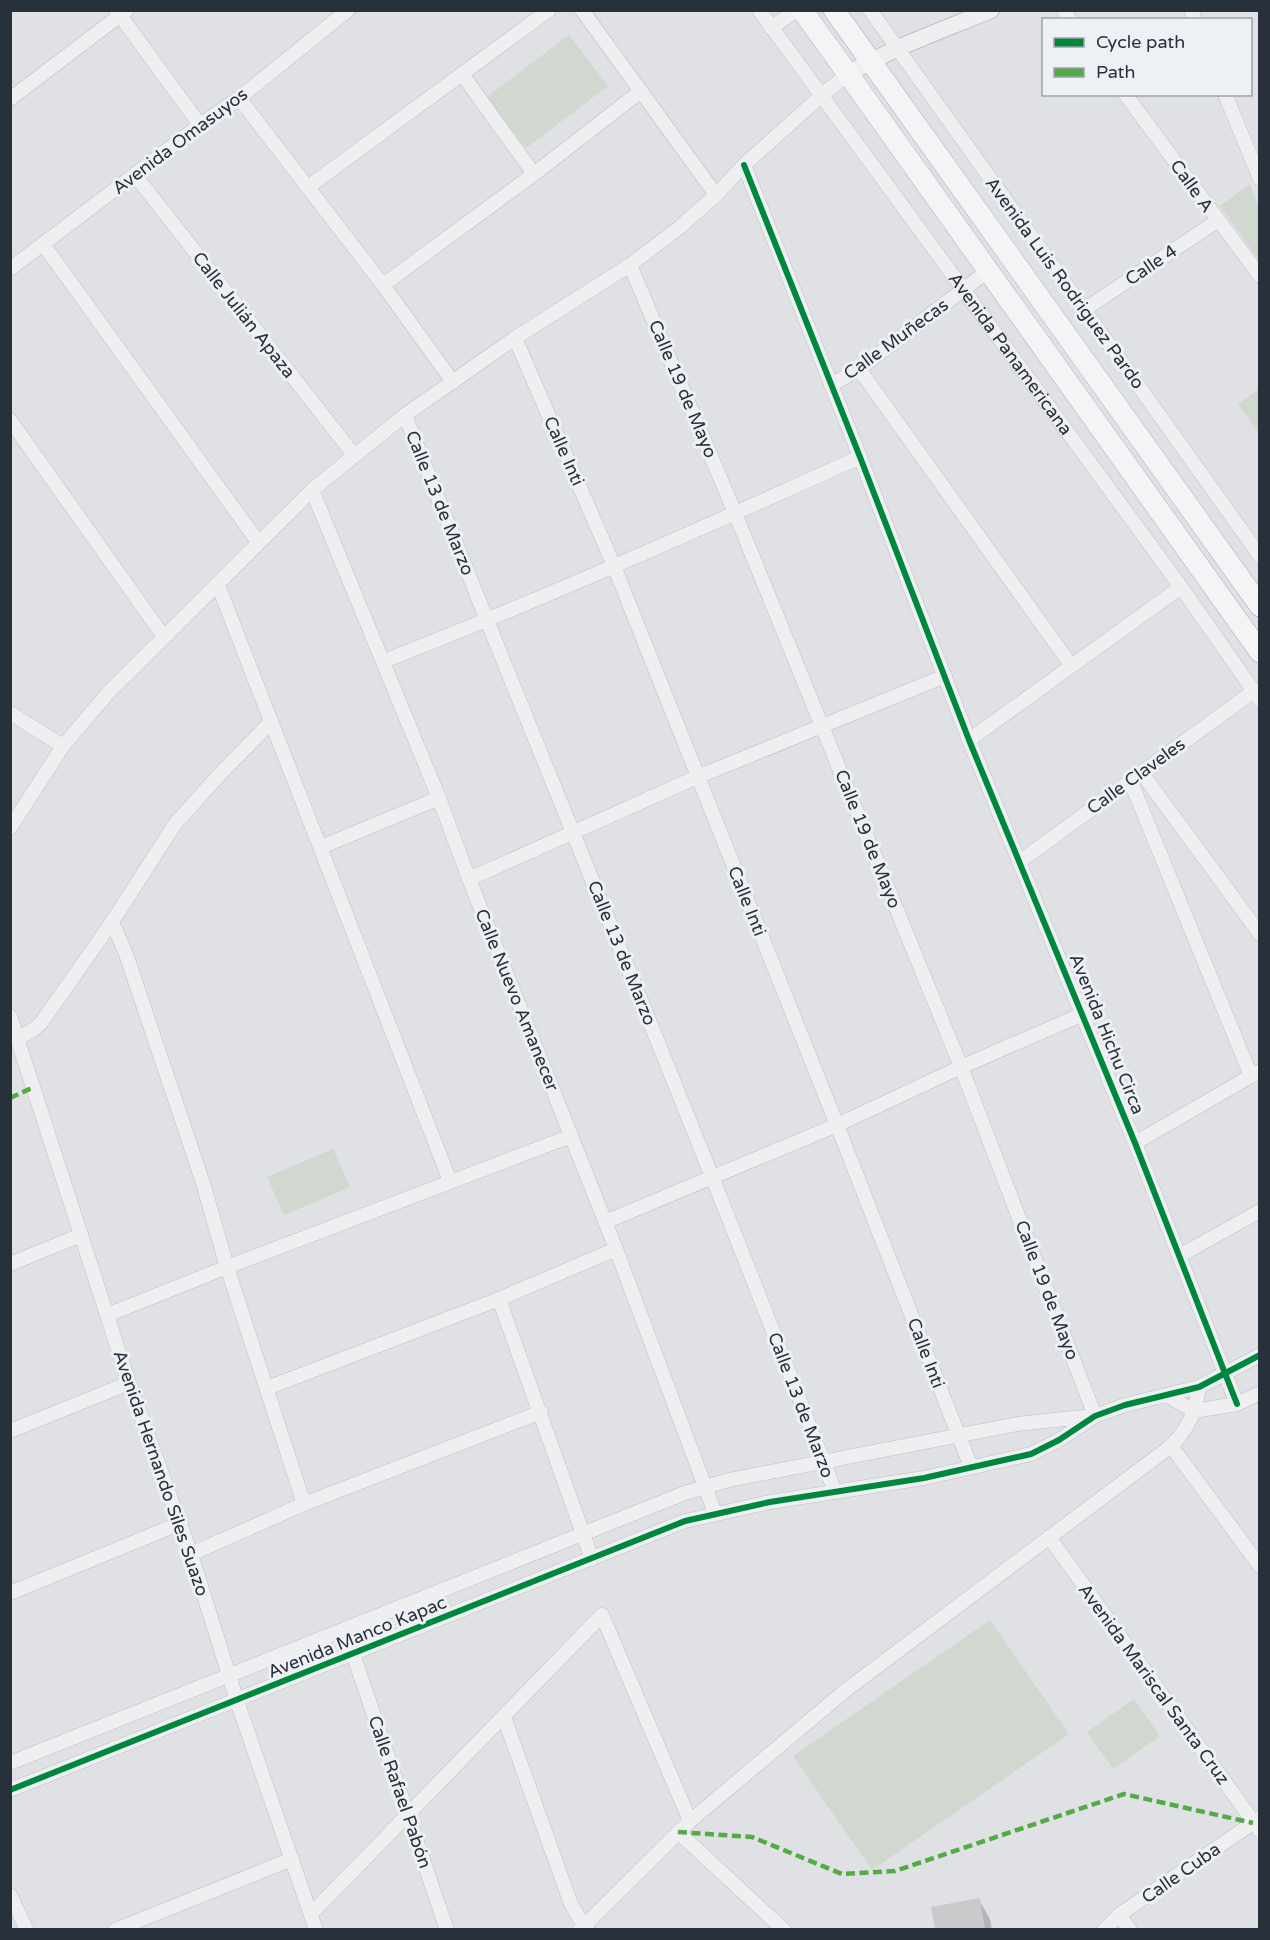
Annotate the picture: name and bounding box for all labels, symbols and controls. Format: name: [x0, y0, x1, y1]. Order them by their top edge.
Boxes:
legend: [1042, 18, 1252, 96]
text: Cycle path: [1096, 31, 1185, 53]
text: Path: [1096, 61, 1135, 83]
street label: Avenida Omasuyos: [108, 83, 252, 199]
street label: Calle A: [1165, 155, 1219, 217]
street label: Avenida Luis Rodriguez Pardo: [981, 173, 1149, 393]
street label: Calle 4: [1121, 240, 1181, 290]
street label: Calle Julián Apaza: [188, 247, 300, 383]
street label: Avenida Panamericana: [944, 268, 1077, 439]
street label: Calle Muñecas: [839, 294, 953, 384]
street label: Calle 19 de Mayo: [644, 317, 722, 461]
street label: Calle Inti: [539, 413, 589, 489]
street label: Calle 13 de Marzo: [401, 427, 479, 579]
street label: Calle Claveles: [1082, 733, 1190, 819]
street label: Calle 19 de Mayo: [830, 766, 906, 912]
street label: Calle Inti: [723, 863, 771, 939]
street label: Calle 13 de Marzo: [583, 877, 661, 1029]
street label: Calle Nuevo Amanecer: [470, 906, 564, 1094]
street label: Avenida Hichu Circa: [1065, 950, 1149, 1118]
street label: Calle 19 de Mayo: [1010, 1217, 1084, 1363]
street label: Calle Inti: [903, 1315, 949, 1391]
street label: Calle 13 de Marzo: [763, 1329, 839, 1481]
street label: Avenida Hernando Siles Suazo: [108, 1347, 214, 1599]
street label: Avenida Mariscal Santa Cruz: [1074, 1579, 1234, 1789]
street label: Avenida Manco Kapac: [264, 1591, 450, 1683]
street label: Calle Rafael Pabón: [364, 1713, 436, 1871]
street label: Calle Cuba: [1137, 1838, 1225, 1908]

